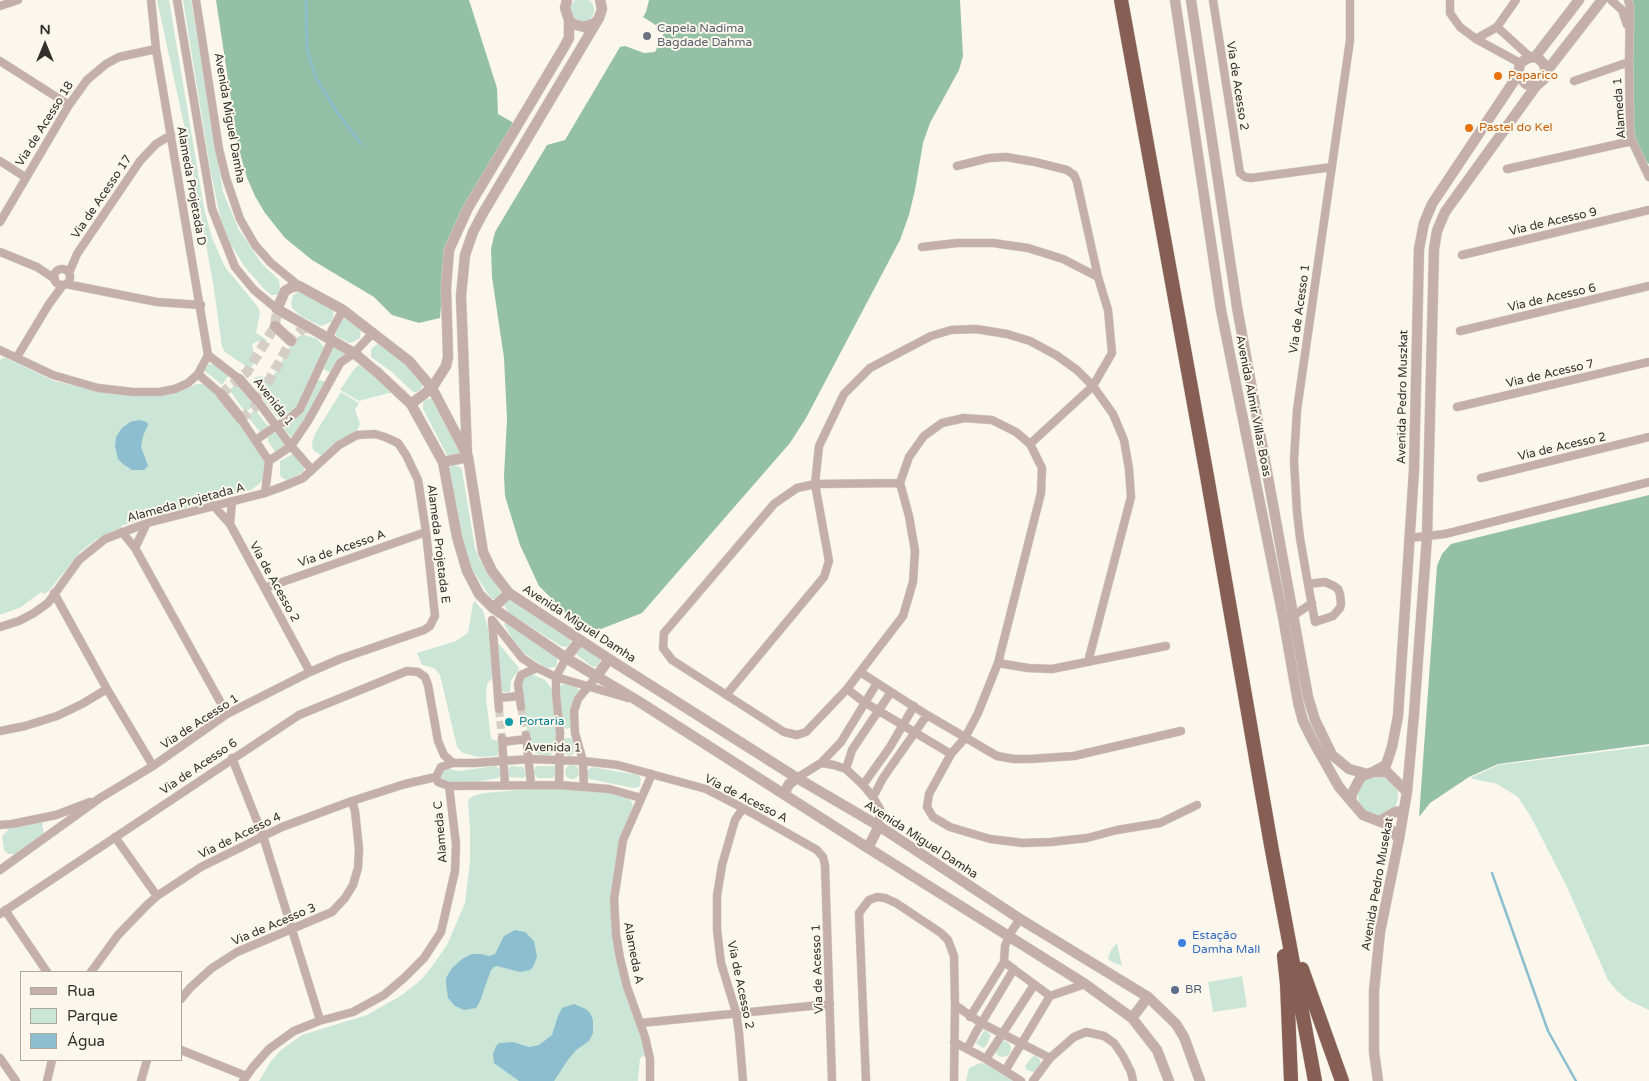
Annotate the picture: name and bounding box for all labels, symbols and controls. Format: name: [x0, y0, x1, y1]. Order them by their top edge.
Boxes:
north arrow: [20, 20, 70, 70]
text: N: [39, 21, 51, 38]
place label: Capela Nadima Bagdade Dahma: [657, 22, 752, 50]
marker: Capela Nadima Bagdade Dahma: [641, 30, 653, 42]
street label: Via de Acesso 2: [1223, 40, 1251, 132]
street label: Avenida Miguel Damha: [210, 52, 248, 184]
place label: Paparico: [1508, 69, 1558, 83]
marker: Paparico: [1492, 70, 1504, 82]
street label: Alameda 1: [1611, 77, 1629, 139]
street label: Via de Acesso 18: [13, 79, 77, 169]
place label: Pastel do Kel: [1479, 121, 1552, 135]
marker: Pastel do Kel: [1463, 122, 1475, 134]
street label: Alameda Projetada D: [173, 125, 209, 247]
street label: Via de Acesso 17: [69, 153, 135, 241]
street label: Via de Acesso 9: [1508, 205, 1598, 239]
street label: Via de Acesso 1: [1287, 263, 1313, 355]
street label: Via de Acesso 6: [1507, 281, 1597, 315]
street label: Avenida Pedro Muszkat: [1395, 330, 1411, 464]
street label: Avenida Almir Villas Boas: [1232, 334, 1274, 478]
street label: Via de Acesso 7: [1505, 357, 1595, 391]
street label: Avenida 1: [250, 375, 296, 429]
street label: Via de Acesso 2: [1517, 430, 1607, 464]
street label: Alameda Projetada A: [126, 480, 246, 526]
street label: Alameda Projetada E: [424, 484, 452, 604]
street label: Via de Acesso A: [296, 527, 388, 571]
street label: Via de Acesso 2: [246, 539, 302, 625]
street label: Avenida Miguel Damha: [520, 582, 638, 666]
street label: Via de Acesso 1: [158, 691, 242, 753]
place label: Portaria: [519, 715, 564, 729]
marker: Portaria: [503, 716, 515, 728]
street label: Via de Acesso 6: [158, 736, 240, 798]
street label: Avenida 1: [524, 740, 582, 756]
street label: Via de Acesso A: [702, 772, 790, 826]
street label: Avenida Miguel Damha: [862, 798, 980, 882]
street label: Alameda C: [431, 800, 451, 864]
street label: Via de Acesso 4: [196, 810, 284, 862]
street label: Avenida Pedro Musekat: [1359, 816, 1397, 952]
street label: Via de Acesso 3: [230, 901, 318, 949]
street label: Alameda A: [620, 921, 646, 985]
street label: Via de Acesso 1: [809, 924, 827, 1014]
place label: Estação Damha Mall: [1192, 929, 1260, 957]
marker: Estação Damha Mall: [1176, 937, 1188, 949]
street label: Via de Acesso 2: [724, 940, 756, 1030]
legend: [20, 971, 182, 1061]
text: Rua: [67, 982, 95, 1000]
place label: BR: [1185, 983, 1202, 997]
marker: BR: [1169, 984, 1181, 996]
text: Parque: [67, 1007, 118, 1025]
text: Água: [67, 1032, 105, 1050]

